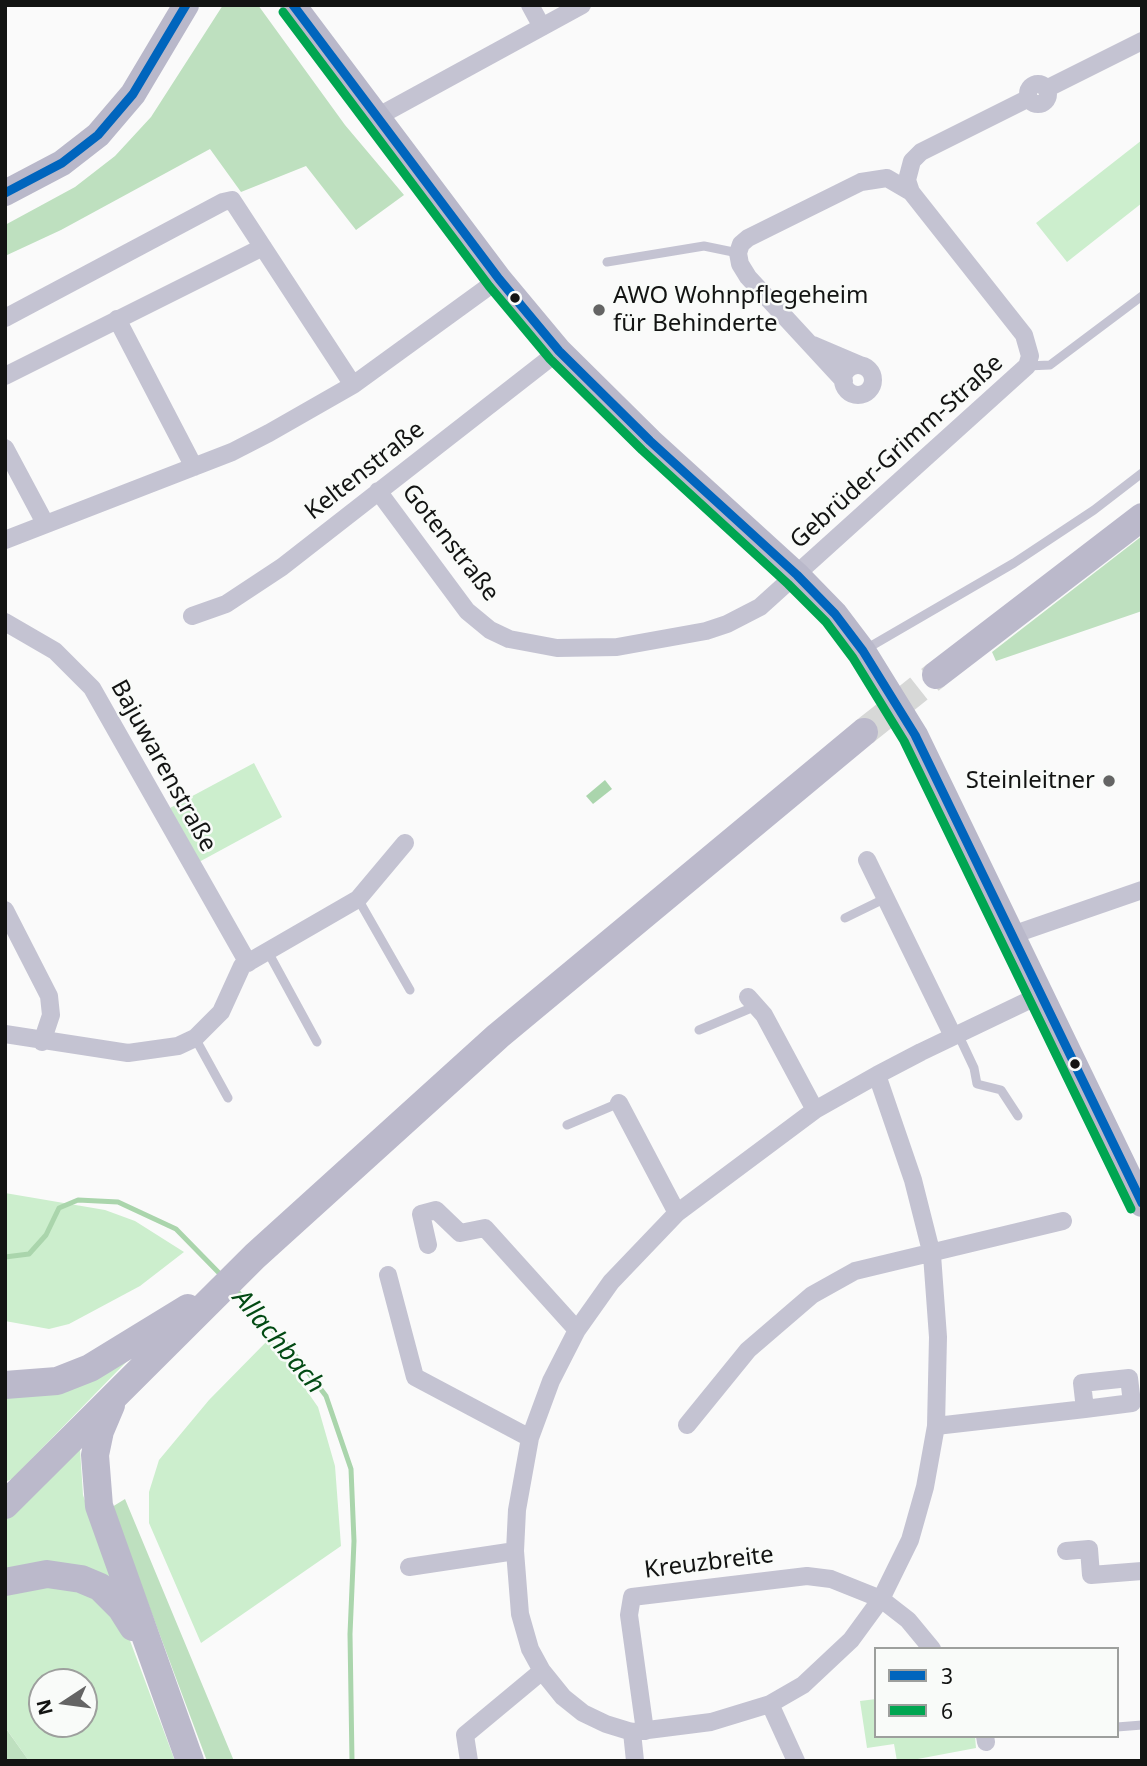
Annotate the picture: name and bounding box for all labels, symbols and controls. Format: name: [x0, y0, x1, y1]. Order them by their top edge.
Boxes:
place label: AWO Wohnpflegeheim für Behinderte: [613, 282, 869, 338]
unlabelled marker: [508, 291, 522, 305]
marker: AWO Wohnpflegeheim für Behinderte: [591, 302, 607, 318]
street label: Gebrüder-Grimm-Straße: [785, 349, 1009, 555]
street label: Keltenstraße: [300, 416, 430, 526]
street label: Gotenstraße: [395, 479, 505, 607]
street label: Bajuwarenstraße: [104, 675, 222, 857]
place label: Steinleitner: [966, 767, 1095, 795]
marker: Steinleitner: [1101, 773, 1117, 789]
unlabelled marker: [1068, 1057, 1082, 1071]
water label: Allachbach: [225, 1284, 331, 1400]
street label: Kreuzbreite: [643, 1541, 775, 1585]
legend: [874, 1647, 1119, 1738]
text: 3: [941, 1662, 953, 1690]
north arrow: [28, 1668, 98, 1738]
text: N: [30, 1697, 59, 1718]
text: 6: [941, 1697, 953, 1725]

